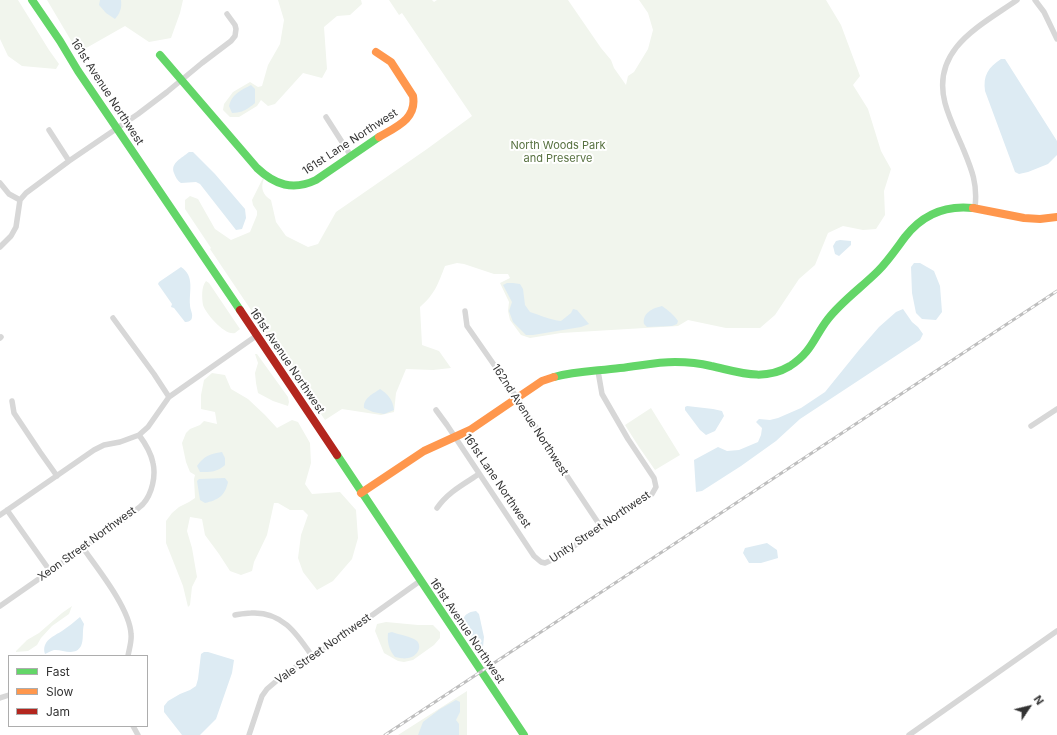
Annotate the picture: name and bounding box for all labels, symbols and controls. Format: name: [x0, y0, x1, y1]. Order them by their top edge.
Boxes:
street label: 161st Avenue Northwest: [68, 36, 146, 148]
street label: 161st Lane Northwest: [300, 106, 400, 178]
park label: North Woods Park and Preserve: [510, 139, 606, 165]
street label: 161st Avenue Northwest: [247, 306, 327, 416]
street label: 162nd Avenue Northwest: [489, 362, 571, 478]
street label: 161st Lane Northwest: [461, 431, 533, 531]
street label: Unity Street Northwest: [547, 488, 653, 566]
street label: Xeon Street Northwest: [35, 504, 139, 584]
street label: 161st Avenue Northwest: [427, 576, 507, 686]
street label: Vale Street Northwest: [273, 611, 373, 687]
legend: [8, 655, 148, 727]
text: Fast: [46, 664, 70, 679]
text: Slow: [46, 684, 73, 699]
north arrow: [1009, 687, 1049, 727]
text: N: [1031, 693, 1047, 708]
text: Jam: [46, 704, 70, 719]

